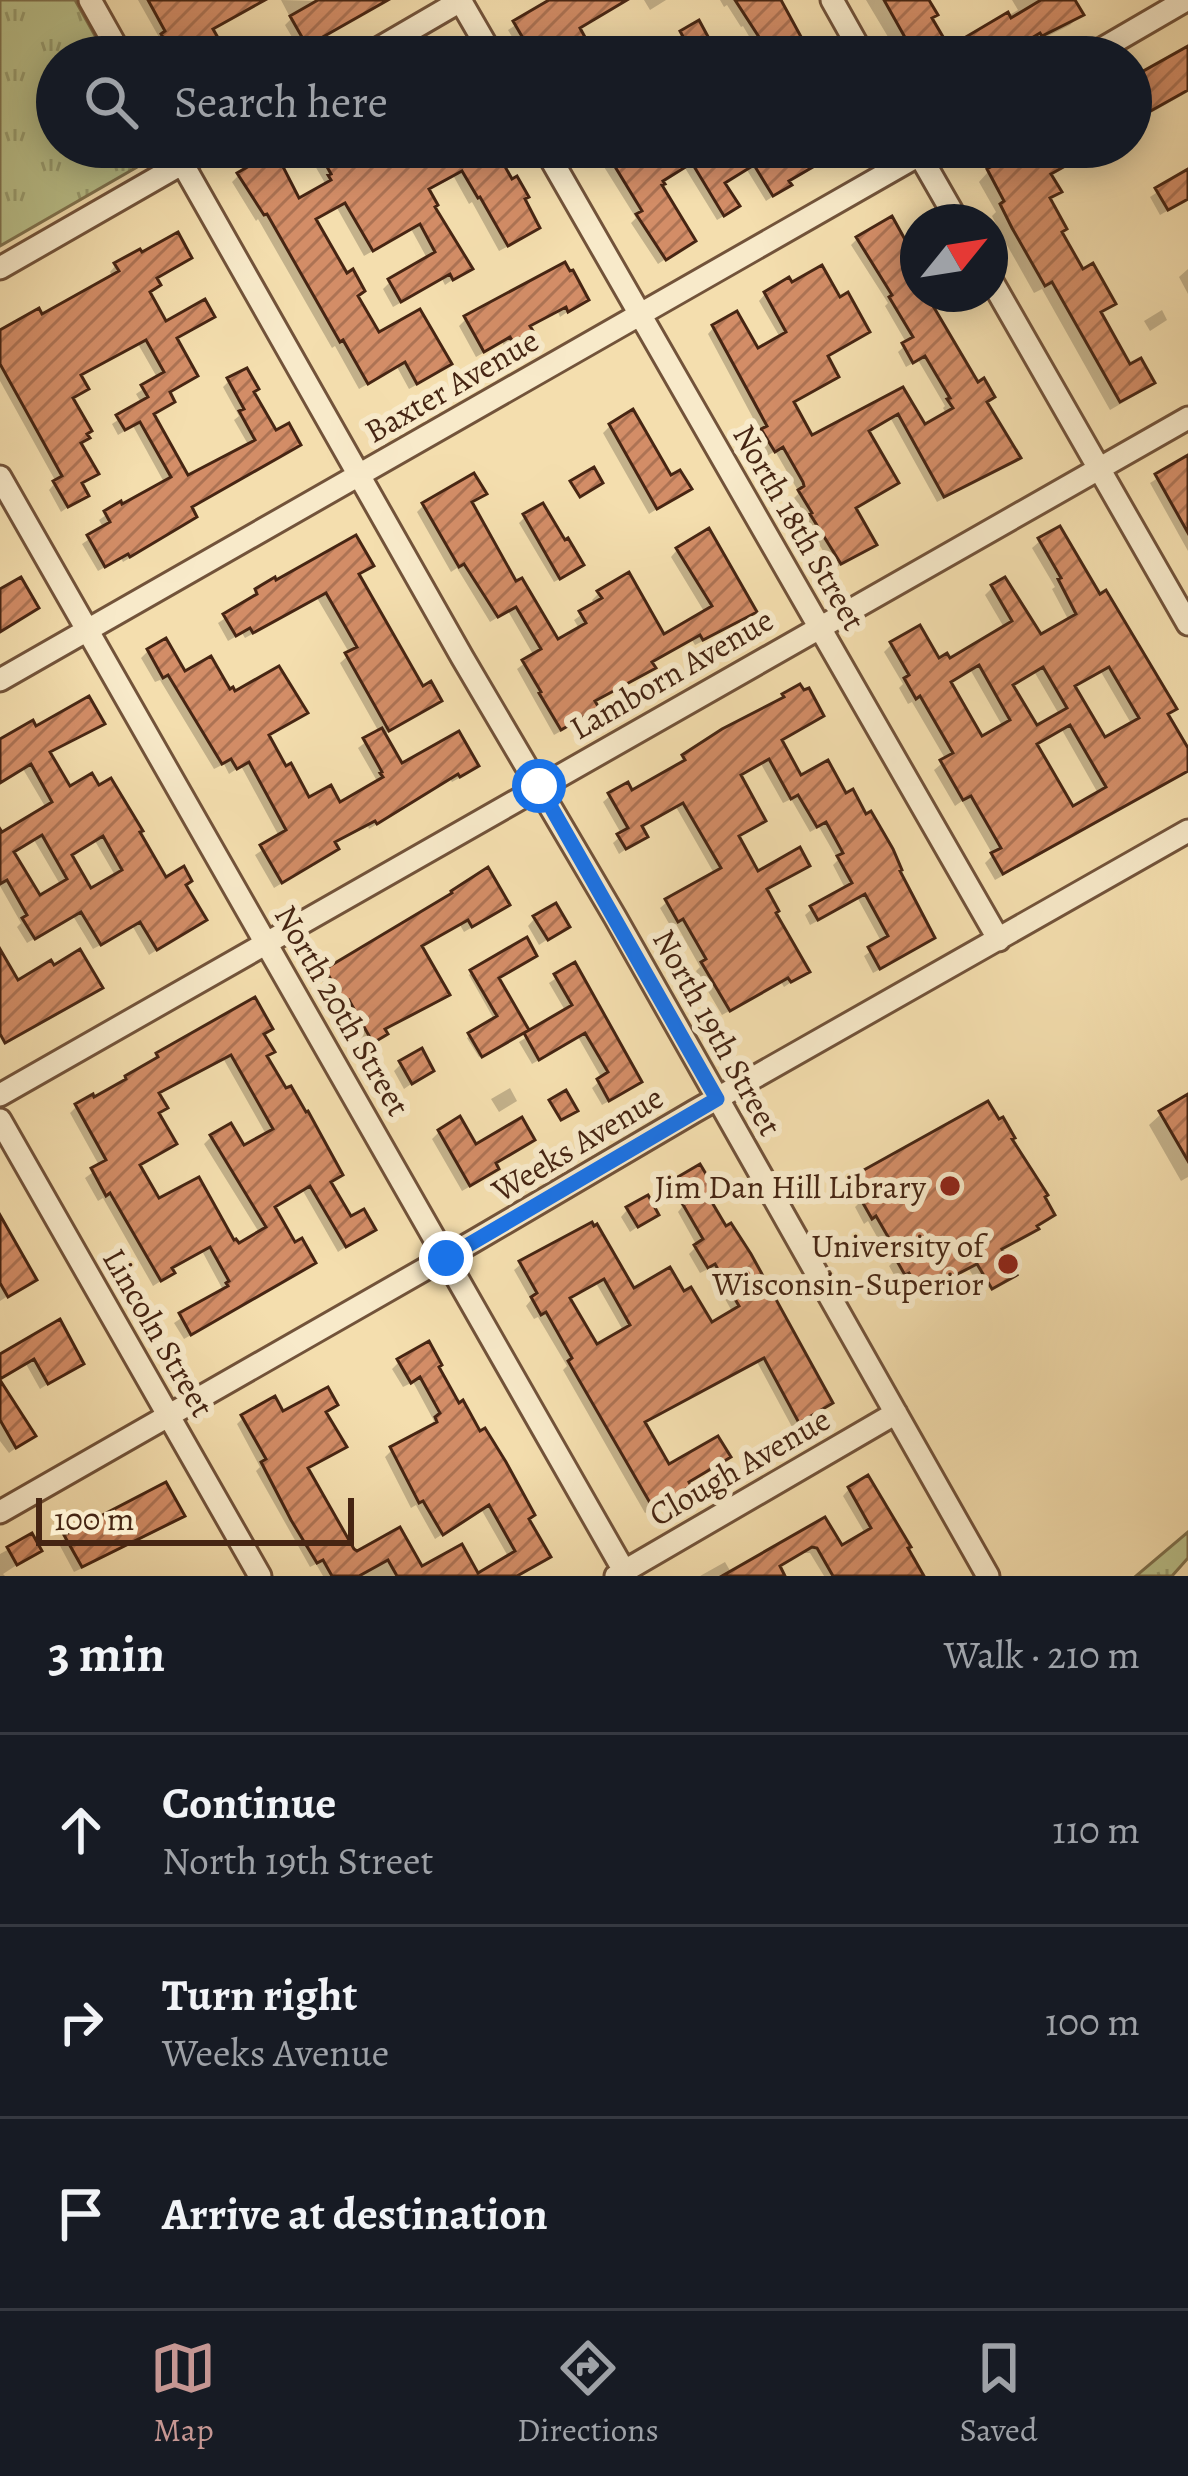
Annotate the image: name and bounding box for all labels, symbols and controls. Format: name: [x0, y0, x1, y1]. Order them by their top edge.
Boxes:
search box: [36, 36, 1152, 168]
icon: search: [78, 69, 144, 135]
text: Search here: [174, 71, 388, 133]
north arrow: [900, 204, 1008, 312]
street label: Baxter Avenue: [356, 317, 546, 453]
street label: North 18th Street: [722, 416, 877, 638]
street label: Lamborn Avenue: [561, 597, 781, 750]
route start: [512, 759, 566, 813]
street label: North 20th Street: [264, 897, 421, 1124]
street label: North 19th Street: [642, 921, 793, 1144]
street label: Weeks Avenue: [482, 1075, 671, 1213]
place label: Jim Dan Hill Library: [655, 1164, 926, 1209]
marker: Jim Dan Hill Library: [937, 1173, 963, 1199]
place label: University of Wisconsin-Superior: [711, 1223, 988, 1306]
route end: [419, 1231, 473, 1285]
street label: Lincoln Street: [92, 1240, 225, 1425]
marker: University of Wisconsin-Superior: [995, 1251, 1021, 1277]
street label: Clough Avenue: [641, 1396, 838, 1536]
scale bar: [36, 1492, 354, 1545]
text: 100 m: [54, 1496, 134, 1541]
text: 3 min: [48, 1619, 165, 1689]
text: Walk · 210 m: [944, 1628, 1140, 1681]
text: Continue: [162, 1772, 336, 1834]
icon: ahead: [48, 1797, 114, 1863]
text: 110 m: [1052, 1803, 1140, 1856]
text: North 19th Street: [162, 1834, 433, 1887]
text: Turn right: [162, 1964, 357, 2026]
icon: right: [48, 1989, 114, 2055]
text: 100 m: [1045, 1995, 1140, 2048]
text: Weeks Avenue: [162, 2026, 389, 2079]
icon: arrive: [48, 2181, 114, 2247]
text: Arrive at destination: [162, 2183, 548, 2245]
tab: Map: [150, 2335, 216, 2452]
tab: Directions: [517, 2335, 659, 2452]
tab: Saved: [959, 2335, 1038, 2452]

